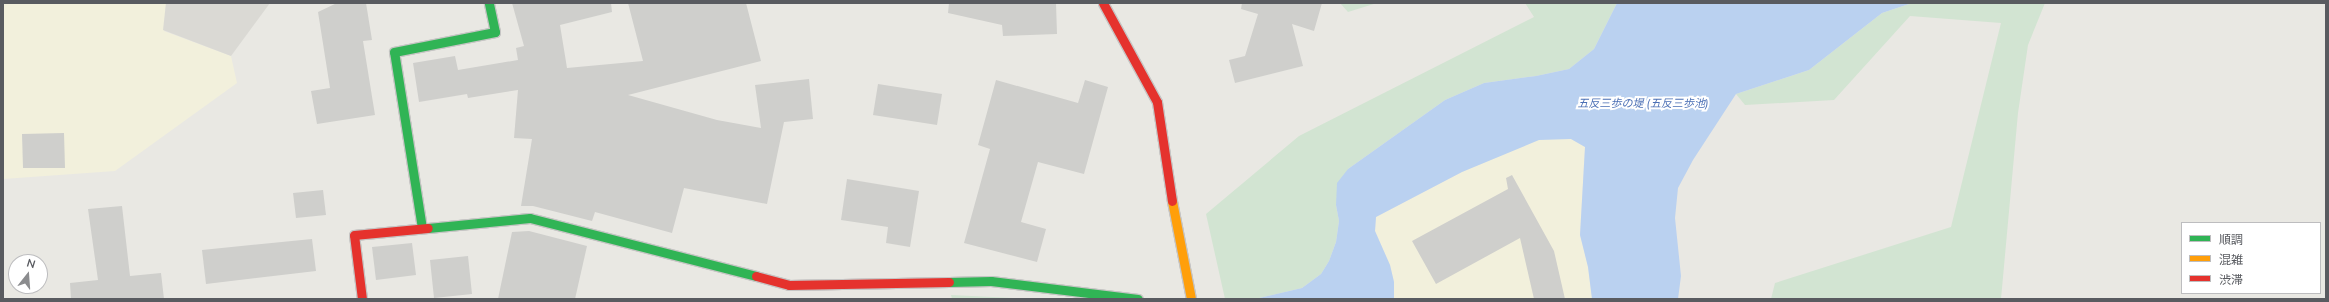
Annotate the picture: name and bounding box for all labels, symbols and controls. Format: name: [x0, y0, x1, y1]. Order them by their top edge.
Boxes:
water label: 五反三歩の堤 (五反三歩池): [1578, 96, 1708, 110]
legend: [2181, 222, 2321, 294]
text: 順調: [2219, 232, 2243, 247]
text: 混雑: [2219, 252, 2243, 267]
north arrow: [8, 254, 48, 294]
text: N: [25, 256, 37, 271]
text: 渋滞: [2219, 272, 2243, 287]

